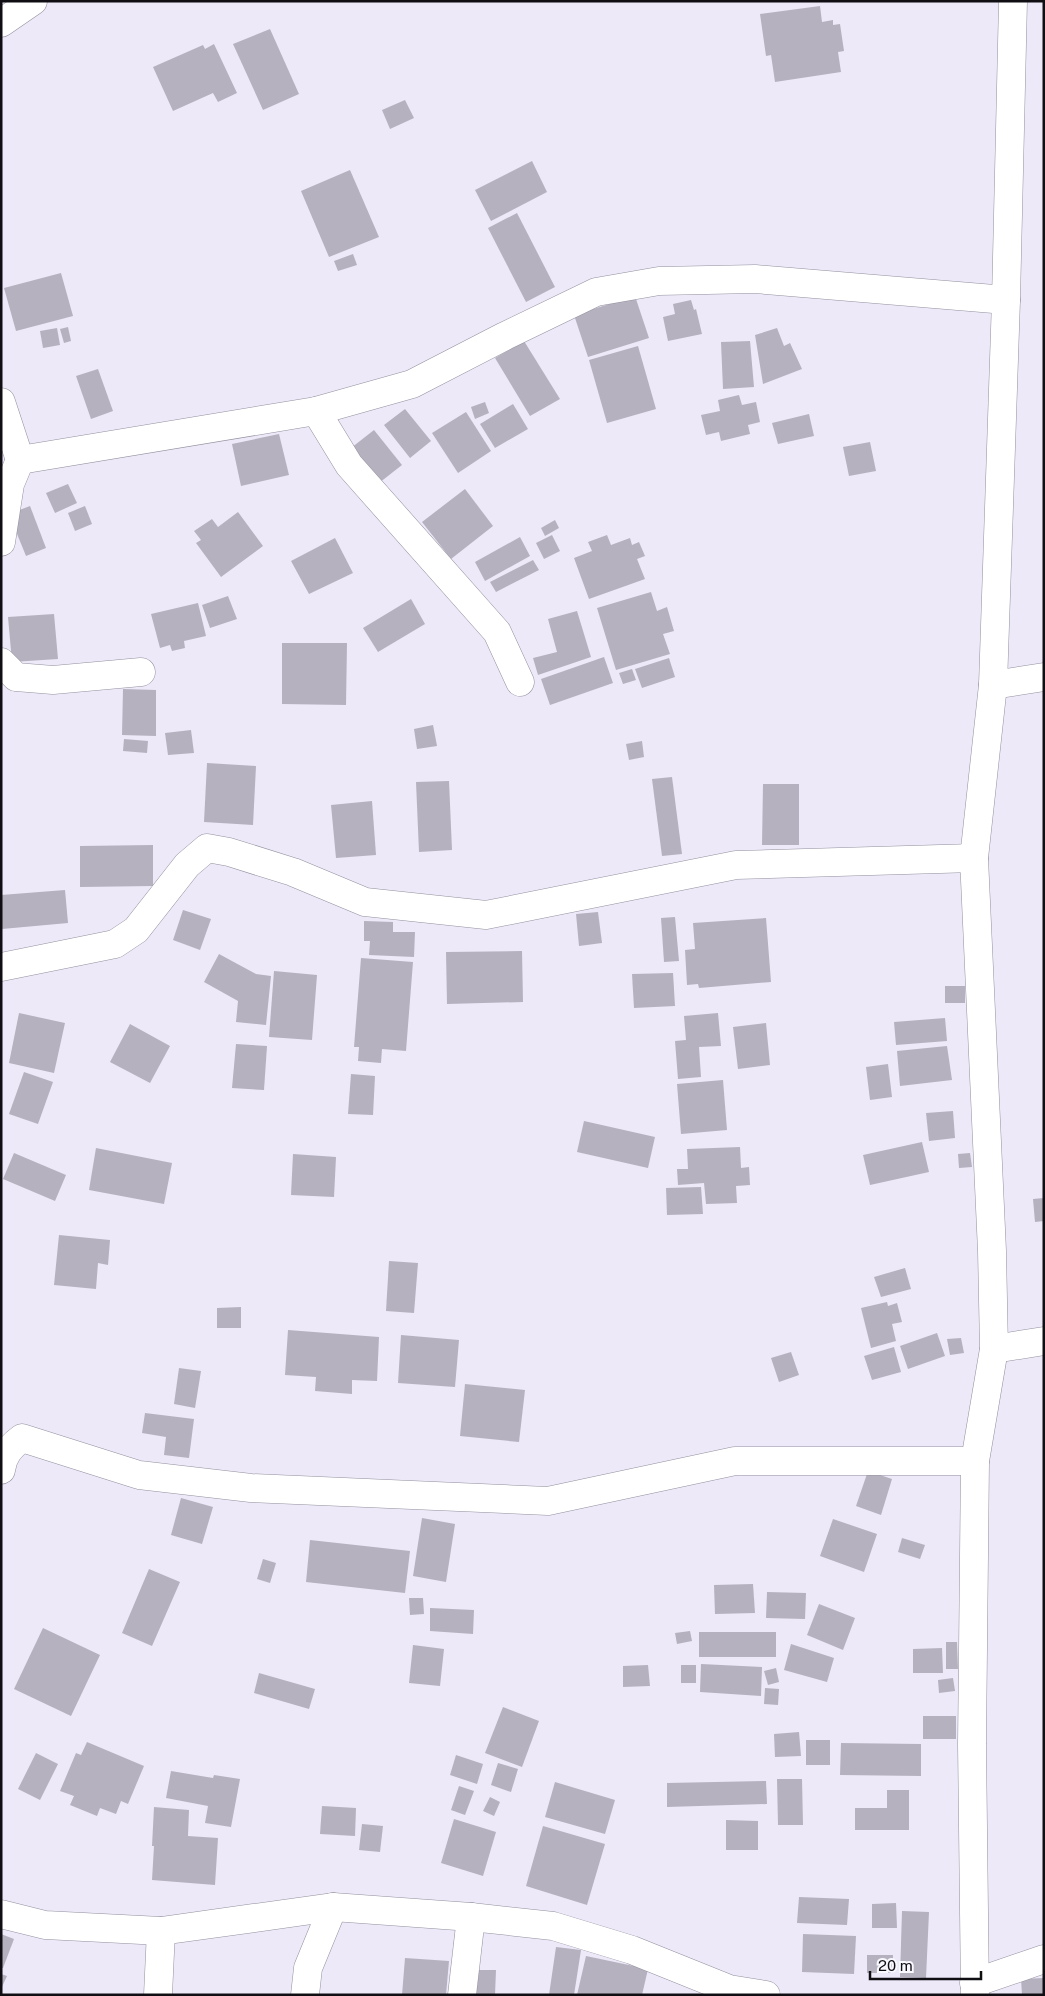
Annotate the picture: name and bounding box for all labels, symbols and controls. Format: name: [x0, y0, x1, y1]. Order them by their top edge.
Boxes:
scale bar: [870, 1948, 981, 1980]
text: 20 m: [878, 1957, 913, 1974]

